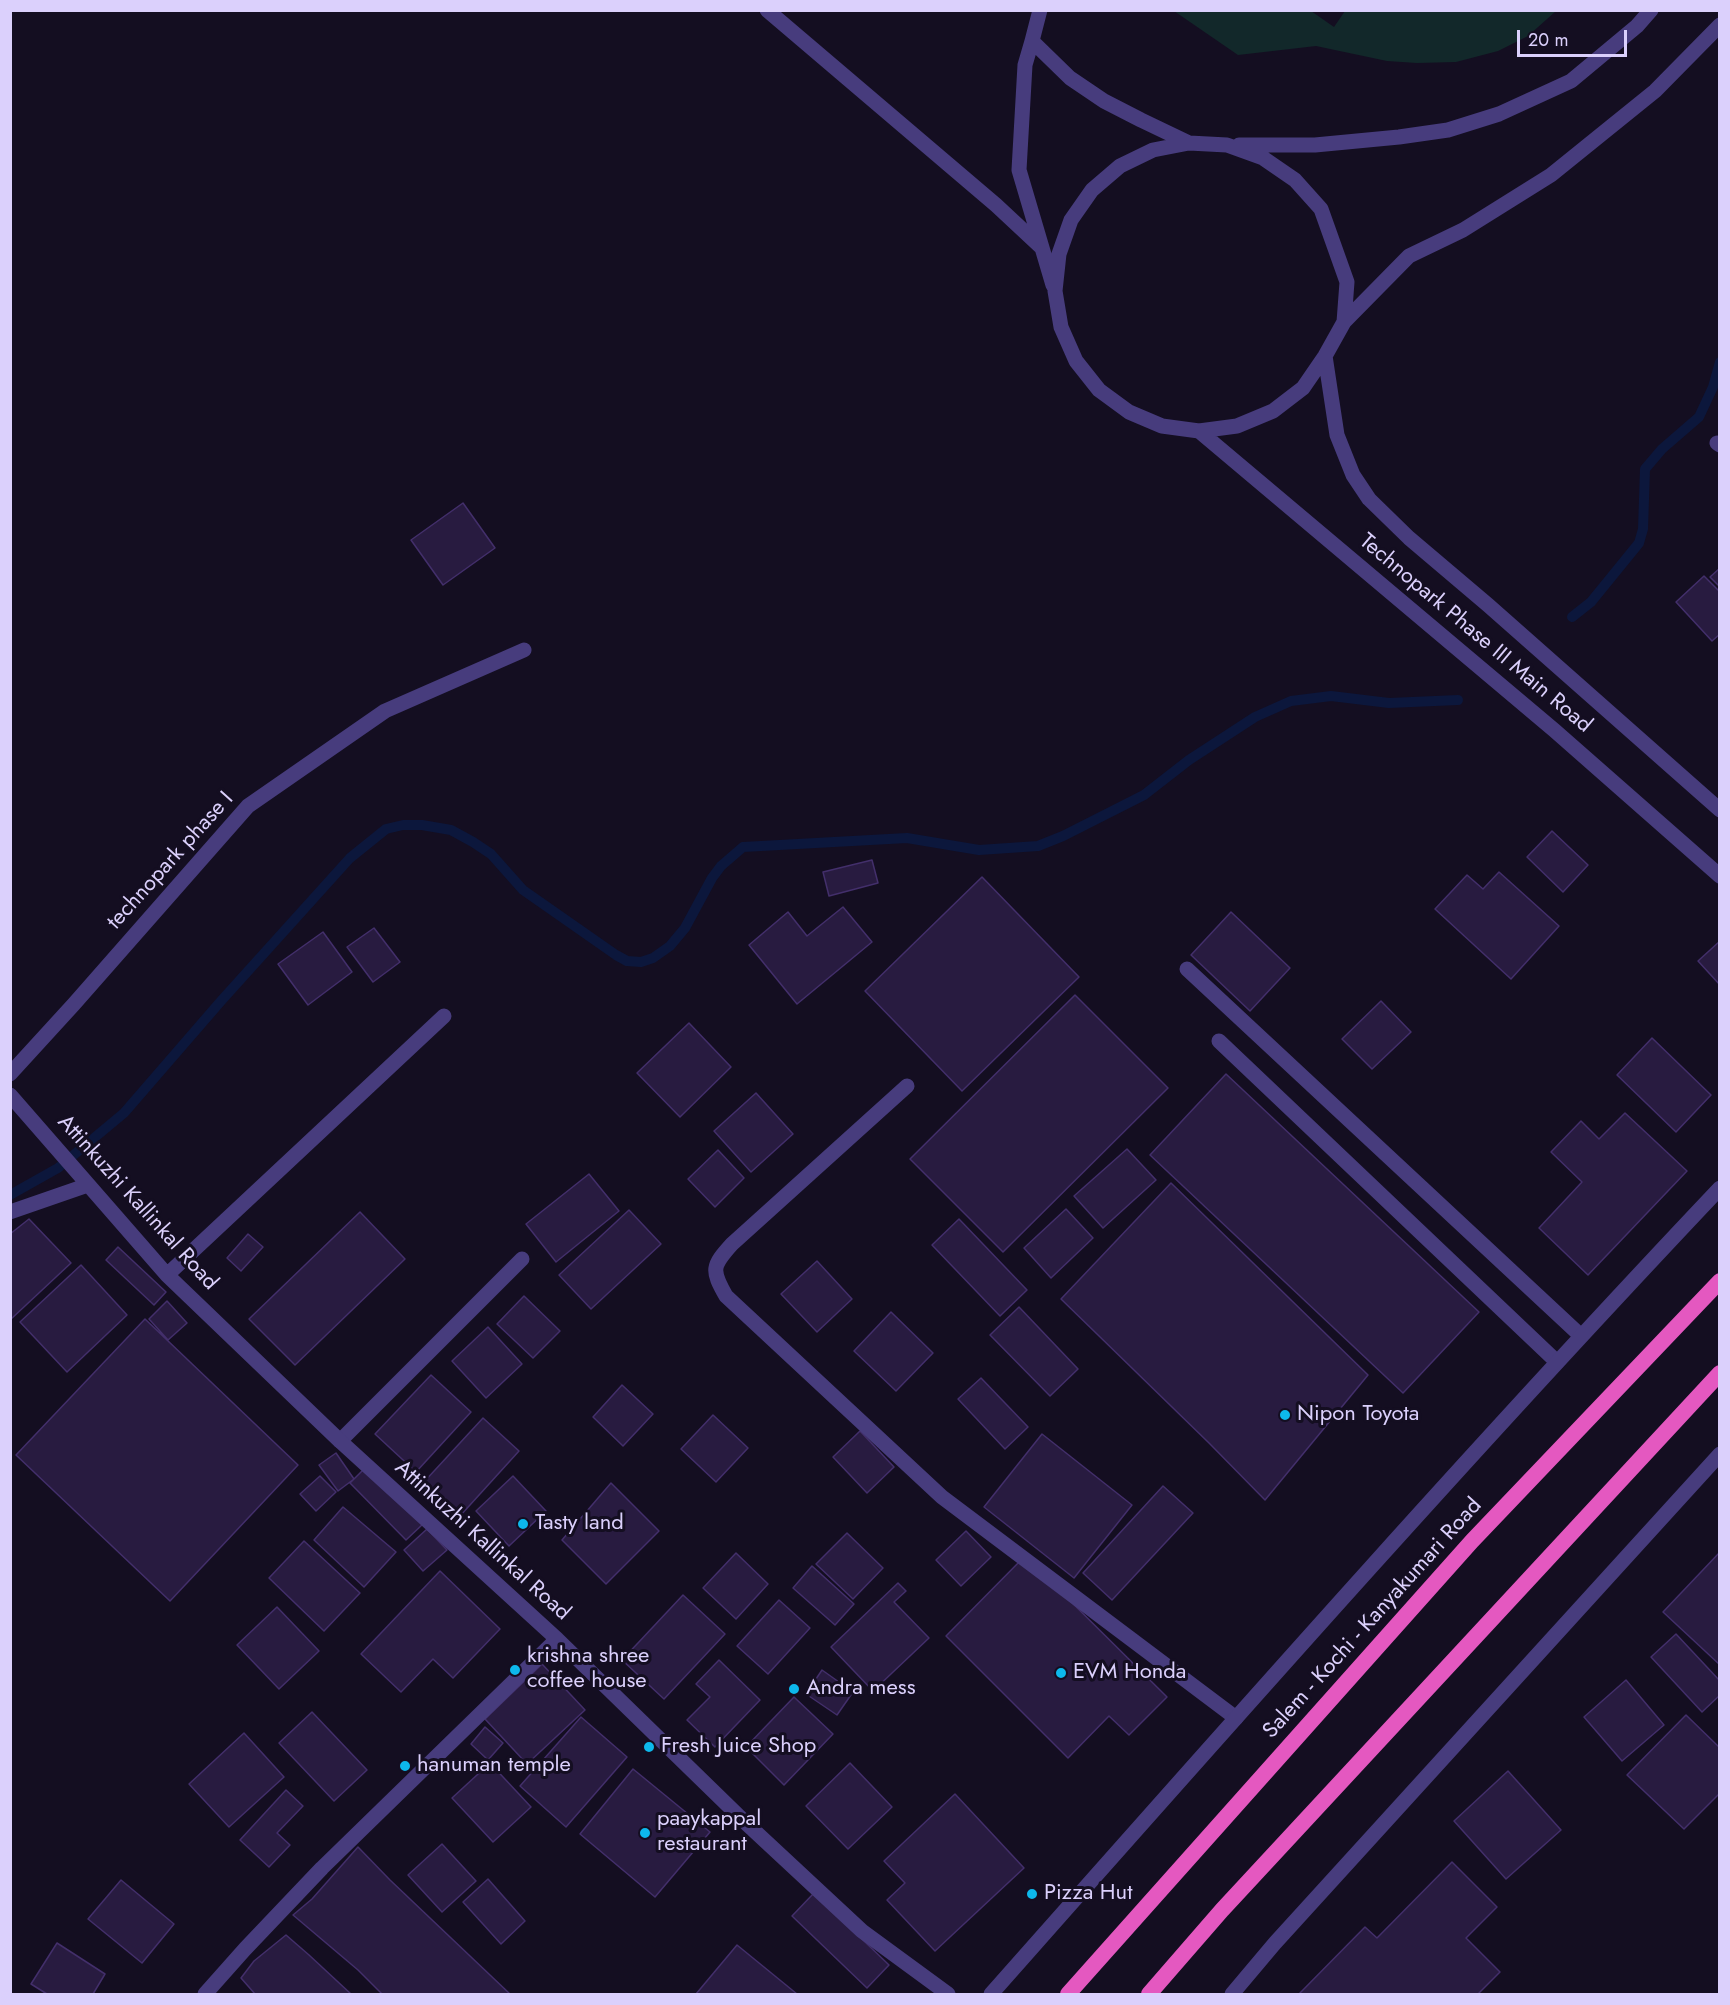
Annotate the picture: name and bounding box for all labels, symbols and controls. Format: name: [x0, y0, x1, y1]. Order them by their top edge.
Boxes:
scale bar: [1520, 18, 1630, 56]
text: 20 m: [1528, 27, 1568, 53]
street label: Technopark Phase III Main Road: [1353, 529, 1597, 739]
street label: technopark phase I: [102, 787, 240, 935]
street label: Attinkuzhi Kallinkal Road: [51, 1110, 223, 1296]
place label: Nipon Toyota: [1297, 1402, 1419, 1428]
marker: Nipon Toyota: [1278, 1408, 1292, 1422]
street label: Attinkuzhi Kallinkal Road: [389, 1455, 575, 1627]
street label: Salem - Kochi - Kanyakumari Road: [1258, 1493, 1488, 1745]
place label: Tasty land: [535, 1511, 624, 1537]
marker: Tasty land: [516, 1517, 530, 1531]
place label: krishna shree coffee house: [527, 1644, 649, 1696]
place label: EVM Honda: [1073, 1660, 1186, 1686]
marker: krishna shree coffee house: [508, 1663, 522, 1677]
marker: EVM Honda: [1054, 1666, 1068, 1680]
place label: Andra mess: [806, 1676, 916, 1702]
marker: Andra mess: [787, 1682, 801, 1696]
place label: Fresh Juice Shop: [661, 1734, 816, 1760]
marker: Fresh Juice Shop: [642, 1740, 656, 1754]
place label: hanuman temple: [417, 1753, 571, 1779]
marker: hanuman temple: [398, 1759, 412, 1773]
place label: paaykappal restaurant: [657, 1807, 761, 1858]
marker: paaykappal restaurant: [638, 1826, 652, 1840]
place label: Pizza Hut: [1044, 1881, 1132, 1907]
marker: Pizza Hut: [1025, 1887, 1039, 1901]

